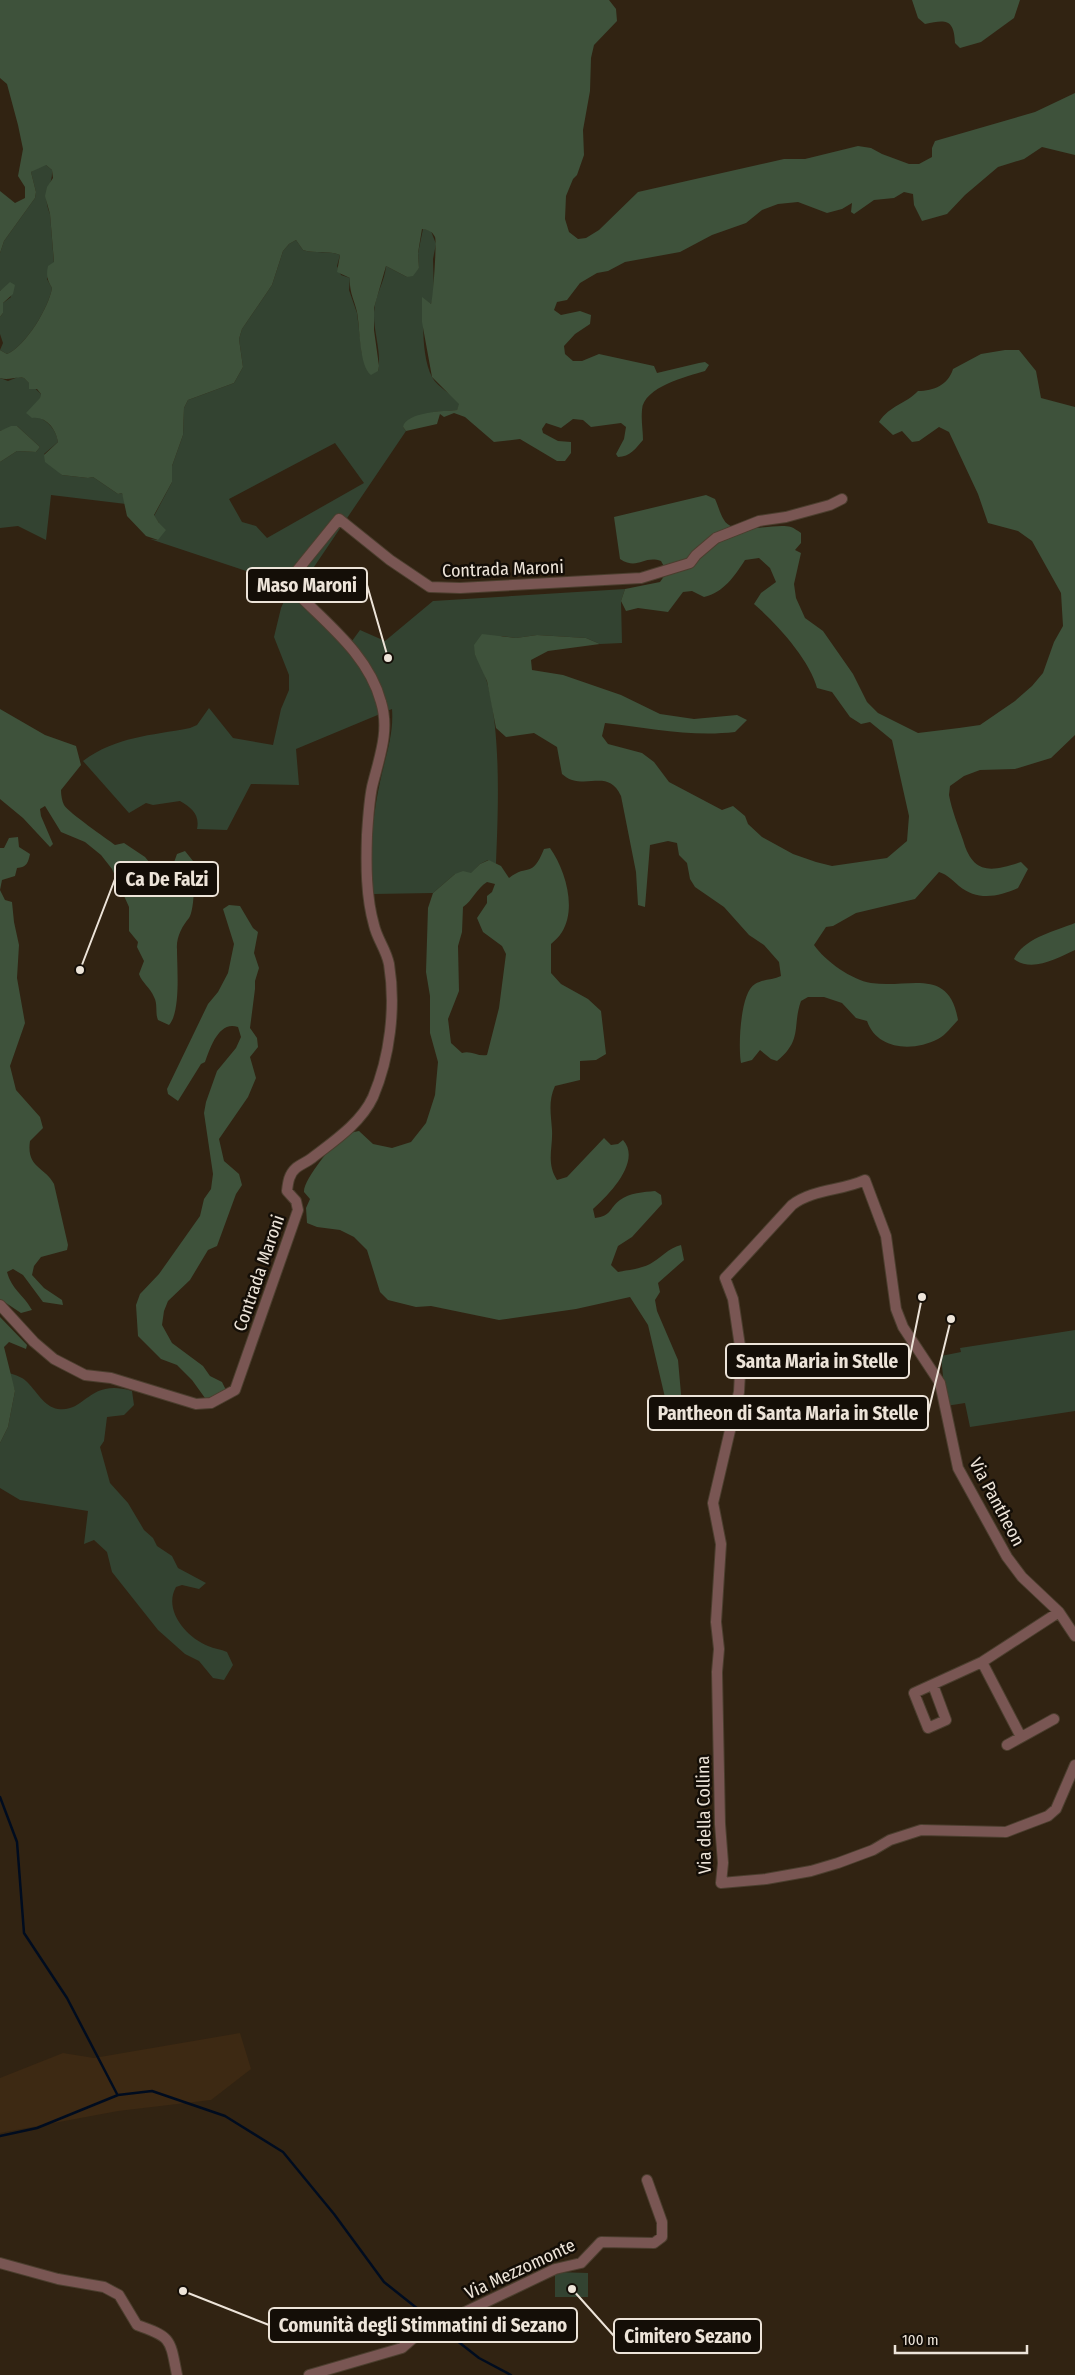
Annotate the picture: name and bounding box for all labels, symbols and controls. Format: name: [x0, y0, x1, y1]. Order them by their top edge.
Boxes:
street label: Contrada Maroni: [442, 556, 564, 582]
callout: Maso Maroni: [247, 568, 367, 602]
text: Maso Maroni: [257, 574, 357, 597]
callout: Ca De Falzi: [115, 862, 218, 896]
text: Ca De Falzi: [126, 868, 208, 891]
street label: Contrada Maroni: [229, 1212, 289, 1334]
callout: Santa Maria in Stelle: [726, 1344, 909, 1378]
text: Santa Maria in Stelle: [736, 1350, 898, 1373]
callout: Pantheon di Santa Maria in Stelle: [648, 1396, 928, 1430]
text: Pantheon di Santa Maria in Stelle: [658, 1402, 919, 1425]
street label: Via Pantheon: [965, 1454, 1029, 1550]
street label: Via della Collina: [692, 1755, 716, 1874]
street label: Via Mezzomonte: [461, 2234, 579, 2304]
callout: Comunità degli Stimmatini di Sezano: [269, 2308, 577, 2342]
text: Comunità degli Stimmatini di Sezano: [279, 2314, 567, 2337]
callout: Cimitero Sezano: [614, 2319, 761, 2353]
scale bar: [895, 2322, 1028, 2354]
text: Cimitero Sezano: [624, 2325, 752, 2348]
text: 100 m: [902, 2331, 939, 2349]

